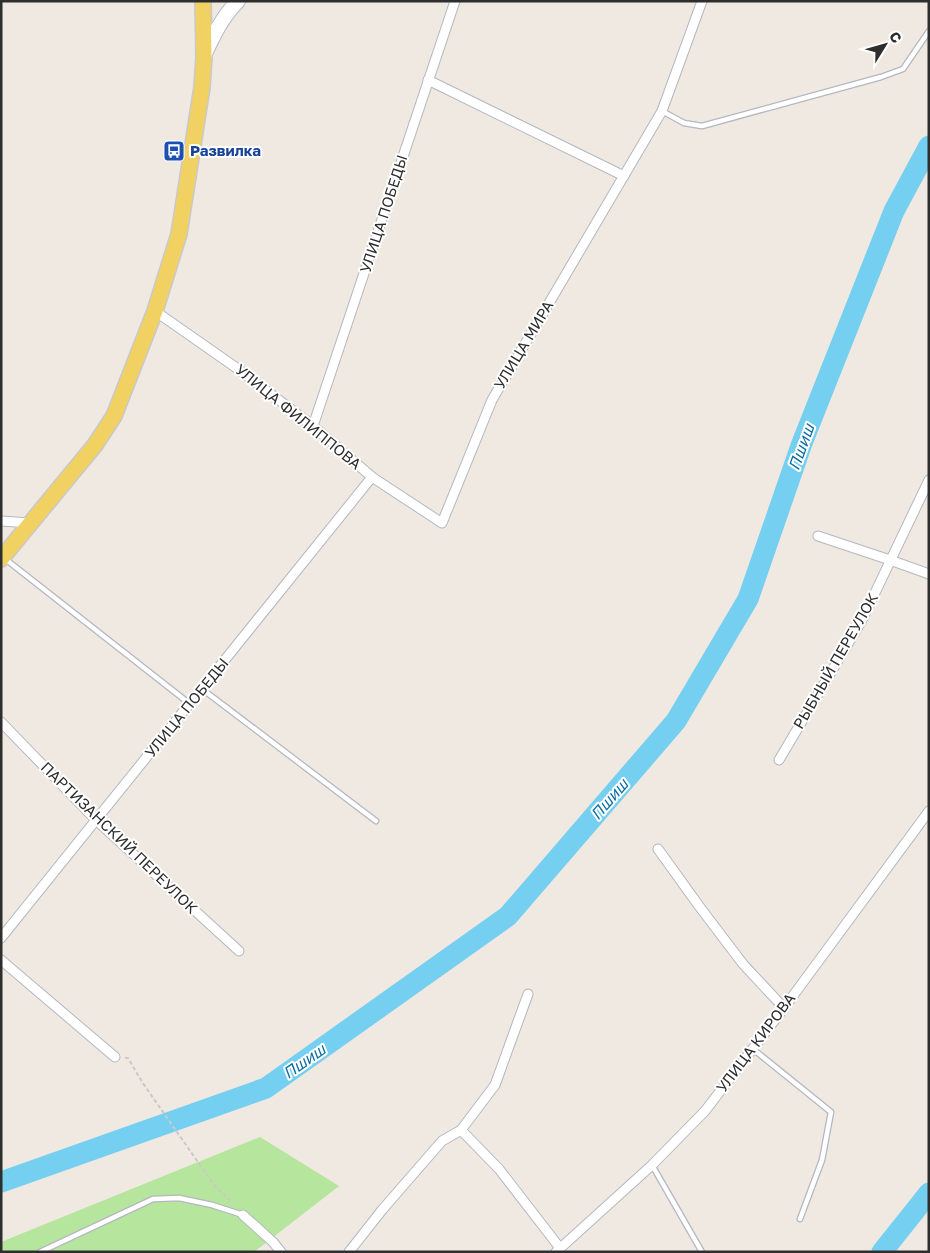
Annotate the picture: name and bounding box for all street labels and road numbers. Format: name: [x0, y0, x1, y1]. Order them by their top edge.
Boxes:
street label: УЛИЦА ПОБЕДЫ: [356, 153, 411, 275]
street label: УЛИЦА МИРА: [490, 297, 557, 392]
street label: УЛИЦА ФИЛИППОВА: [232, 360, 365, 473]
street label: РЫБНЫЙ ПЕРЕУЛОК: [789, 589, 882, 732]
street label: УЛИЦА ПОБЕДЫ: [141, 654, 232, 761]
street label: ПАРТИЗАНСКИЙ ПЕРЕУЛОК: [38, 758, 202, 917]
street label: УЛИЦА КИРОВА: [712, 989, 798, 1096]

